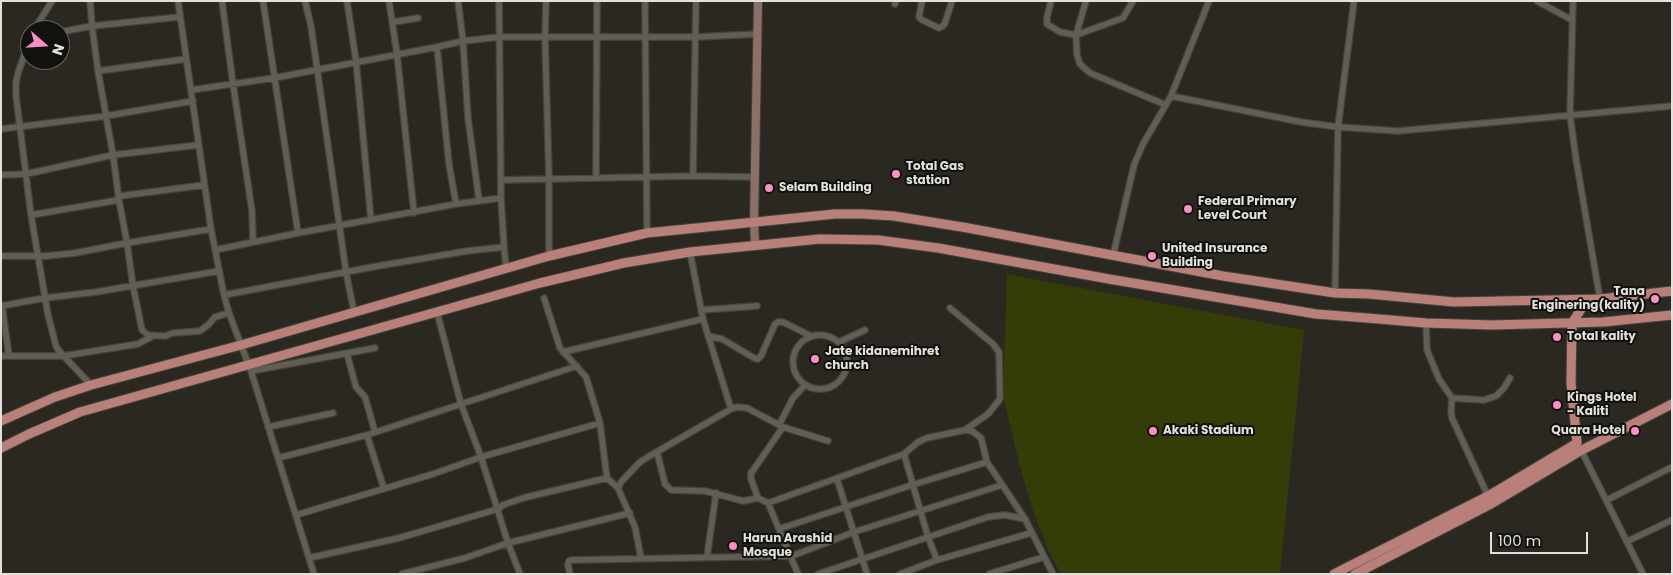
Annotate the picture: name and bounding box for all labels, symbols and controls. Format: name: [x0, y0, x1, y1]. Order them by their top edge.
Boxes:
north arrow: [20, 20, 70, 70]
text: N: [47, 41, 69, 58]
place label: Total Gas station: [906, 160, 964, 188]
marker: Total Gas station: [890, 168, 902, 180]
place label: Selam Building: [779, 181, 872, 195]
marker: Selam Building: [763, 182, 775, 194]
place label: Federal Primary Level Court: [1198, 195, 1297, 223]
marker: Federal Primary Level Court: [1182, 203, 1194, 215]
place label: United Insurance Building: [1162, 242, 1267, 270]
marker: United Insurance Building: [1146, 250, 1158, 262]
place label: Tana Enginering(kality): [1532, 285, 1645, 313]
marker: Tana Enginering(kality): [1649, 293, 1661, 305]
place label: Total kality: [1567, 330, 1636, 344]
marker: Total kality: [1551, 331, 1563, 343]
place label: Jate kidanemihret church: [825, 345, 939, 373]
marker: Jate kidanemihret church: [809, 353, 821, 365]
place label: Kings Hotel - Kaliti: [1567, 391, 1637, 419]
marker: Kings Hotel - Kaliti: [1551, 399, 1563, 411]
place label: Akaki Stadium: [1163, 424, 1254, 438]
place label: Quara Hotel: [1551, 424, 1625, 438]
marker: Akaki Stadium: [1147, 425, 1159, 437]
marker: Quara Hotel: [1629, 425, 1641, 437]
scale bar: [1493, 522, 1590, 554]
text: 100 m: [1498, 530, 1541, 551]
place label: Harun Arashid Mosque: [743, 532, 832, 560]
marker: Harun Arashid Mosque: [727, 540, 739, 552]

